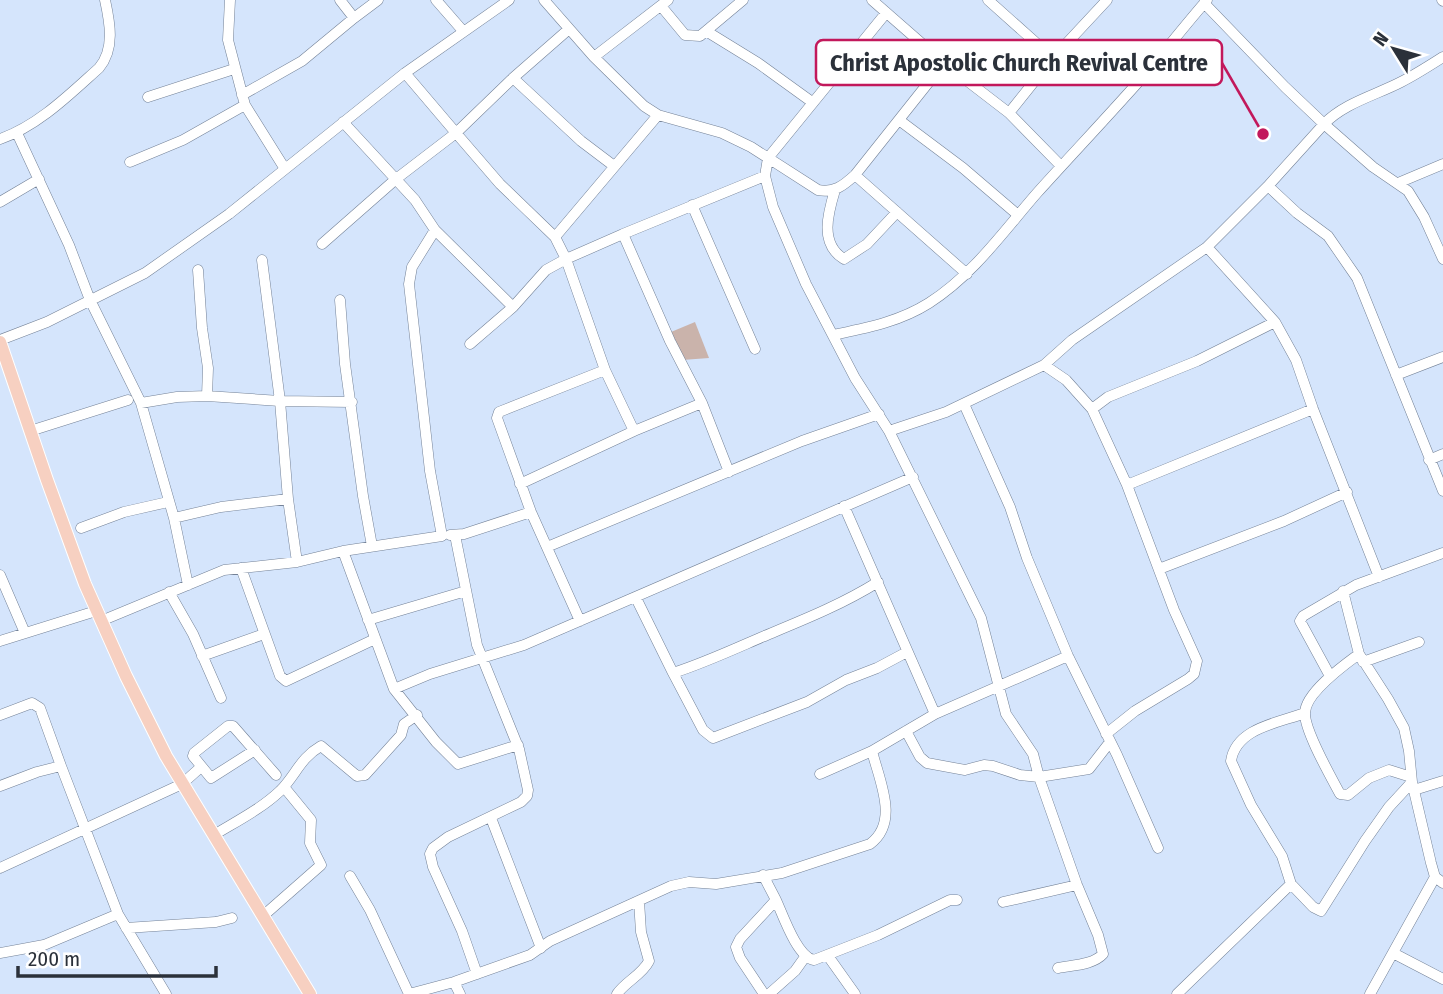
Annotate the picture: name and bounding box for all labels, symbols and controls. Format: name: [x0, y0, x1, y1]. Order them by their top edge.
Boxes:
north arrow: [1359, 14, 1429, 84]
text: N: [1368, 28, 1393, 51]
callout: Christ Apostolic Church Revival Centre: [816, 40, 1222, 85]
text: Christ Apostolic Church Revival Centre: [830, 49, 1208, 77]
scale bar: [18, 934, 215, 978]
text: 200 m: [28, 946, 80, 972]

